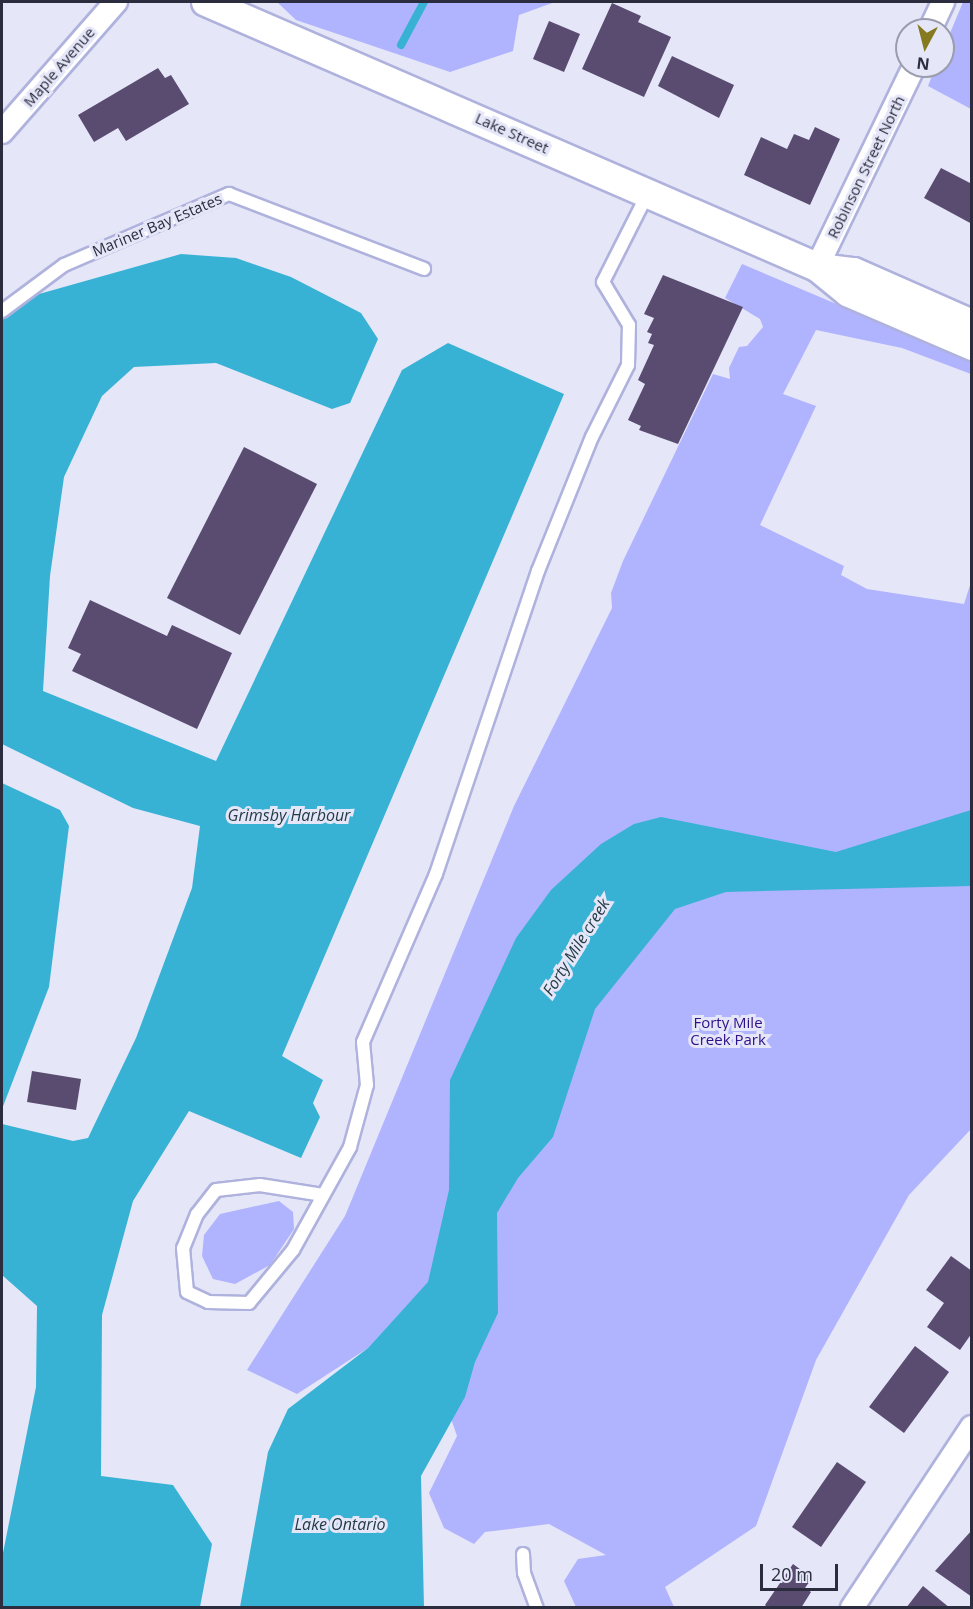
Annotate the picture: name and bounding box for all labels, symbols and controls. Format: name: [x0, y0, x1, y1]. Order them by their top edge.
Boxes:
north arrow: [895, 18, 955, 78]
street label: Maple Avenue: [20, 24, 98, 110]
text: N: [915, 52, 931, 76]
street label: Robinson Street North: [824, 93, 908, 241]
street label: Lake Street: [473, 109, 551, 157]
street label: Mariner Bay Estates: [90, 190, 224, 260]
water label: Grimsby Harbour: [228, 805, 350, 825]
water label: Forty Mile creek: [539, 895, 613, 999]
park label: Forty Mile Creek Park: [690, 1013, 766, 1048]
water label: Lake Ontario: [294, 1514, 386, 1534]
scale bar: [763, 1552, 841, 1590]
text: 20 m: [771, 1562, 813, 1586]

